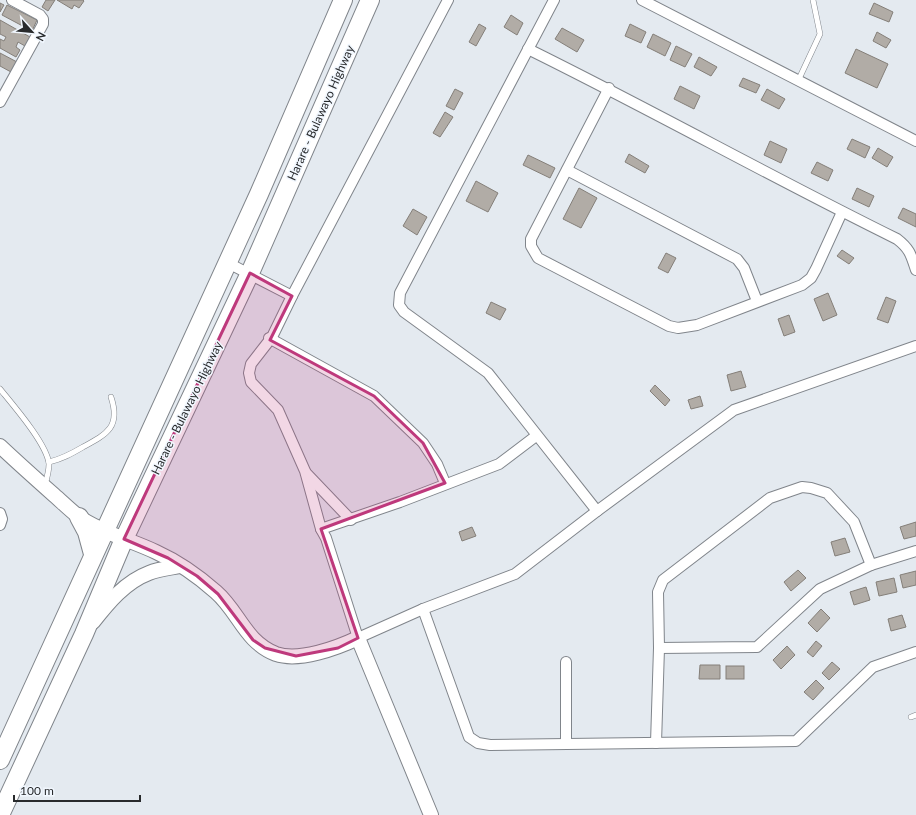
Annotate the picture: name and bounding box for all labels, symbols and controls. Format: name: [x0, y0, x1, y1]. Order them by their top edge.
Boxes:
north arrow: [12, 12, 52, 52]
text: N: [34, 30, 49, 43]
street label: Harare - Bulawayo Highway: [284, 42, 358, 183]
street label: Harare - Bulawayo Highway: [148, 338, 226, 477]
scale bar: [14, 777, 140, 803]
text: 100 m: [20, 783, 54, 798]

